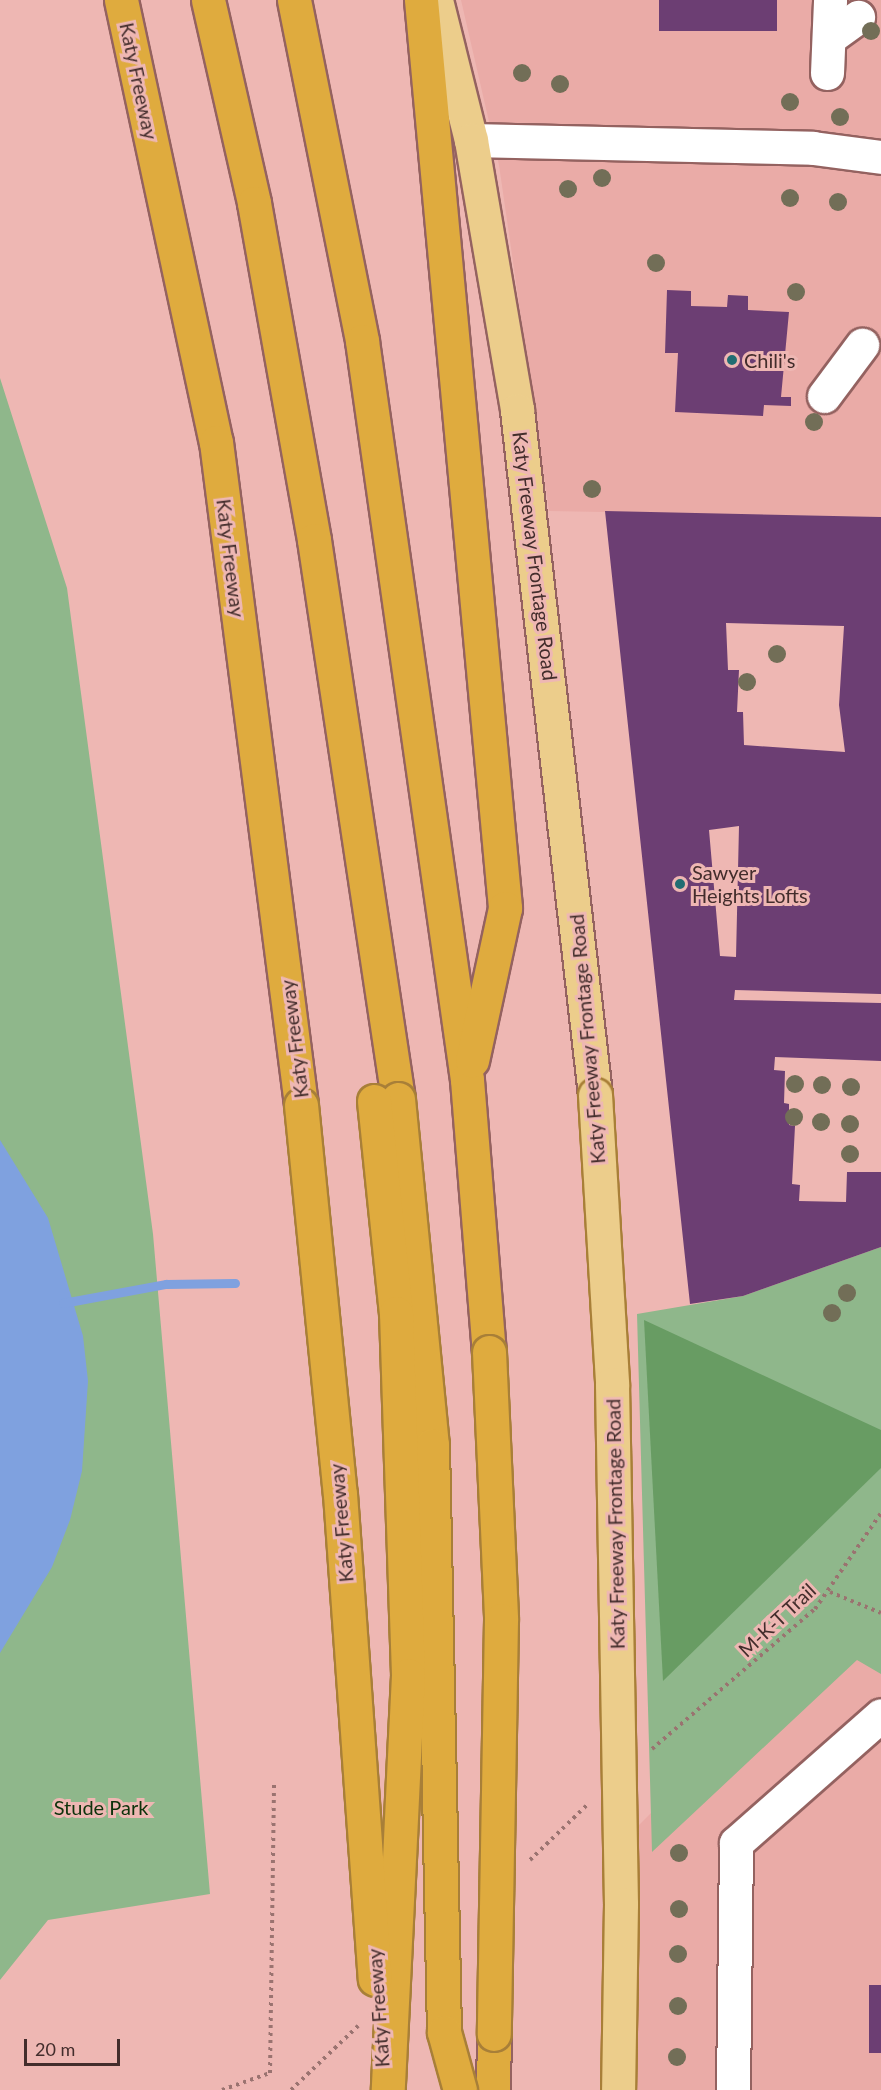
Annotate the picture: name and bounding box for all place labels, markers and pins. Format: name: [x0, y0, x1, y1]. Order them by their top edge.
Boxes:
place label: Chili's: [744, 348, 795, 372]
marker: Chili's: [725, 353, 739, 367]
place label: Sawyer Heights Lofts: [692, 861, 808, 908]
marker: Sawyer Heights Lofts: [673, 877, 687, 891]

